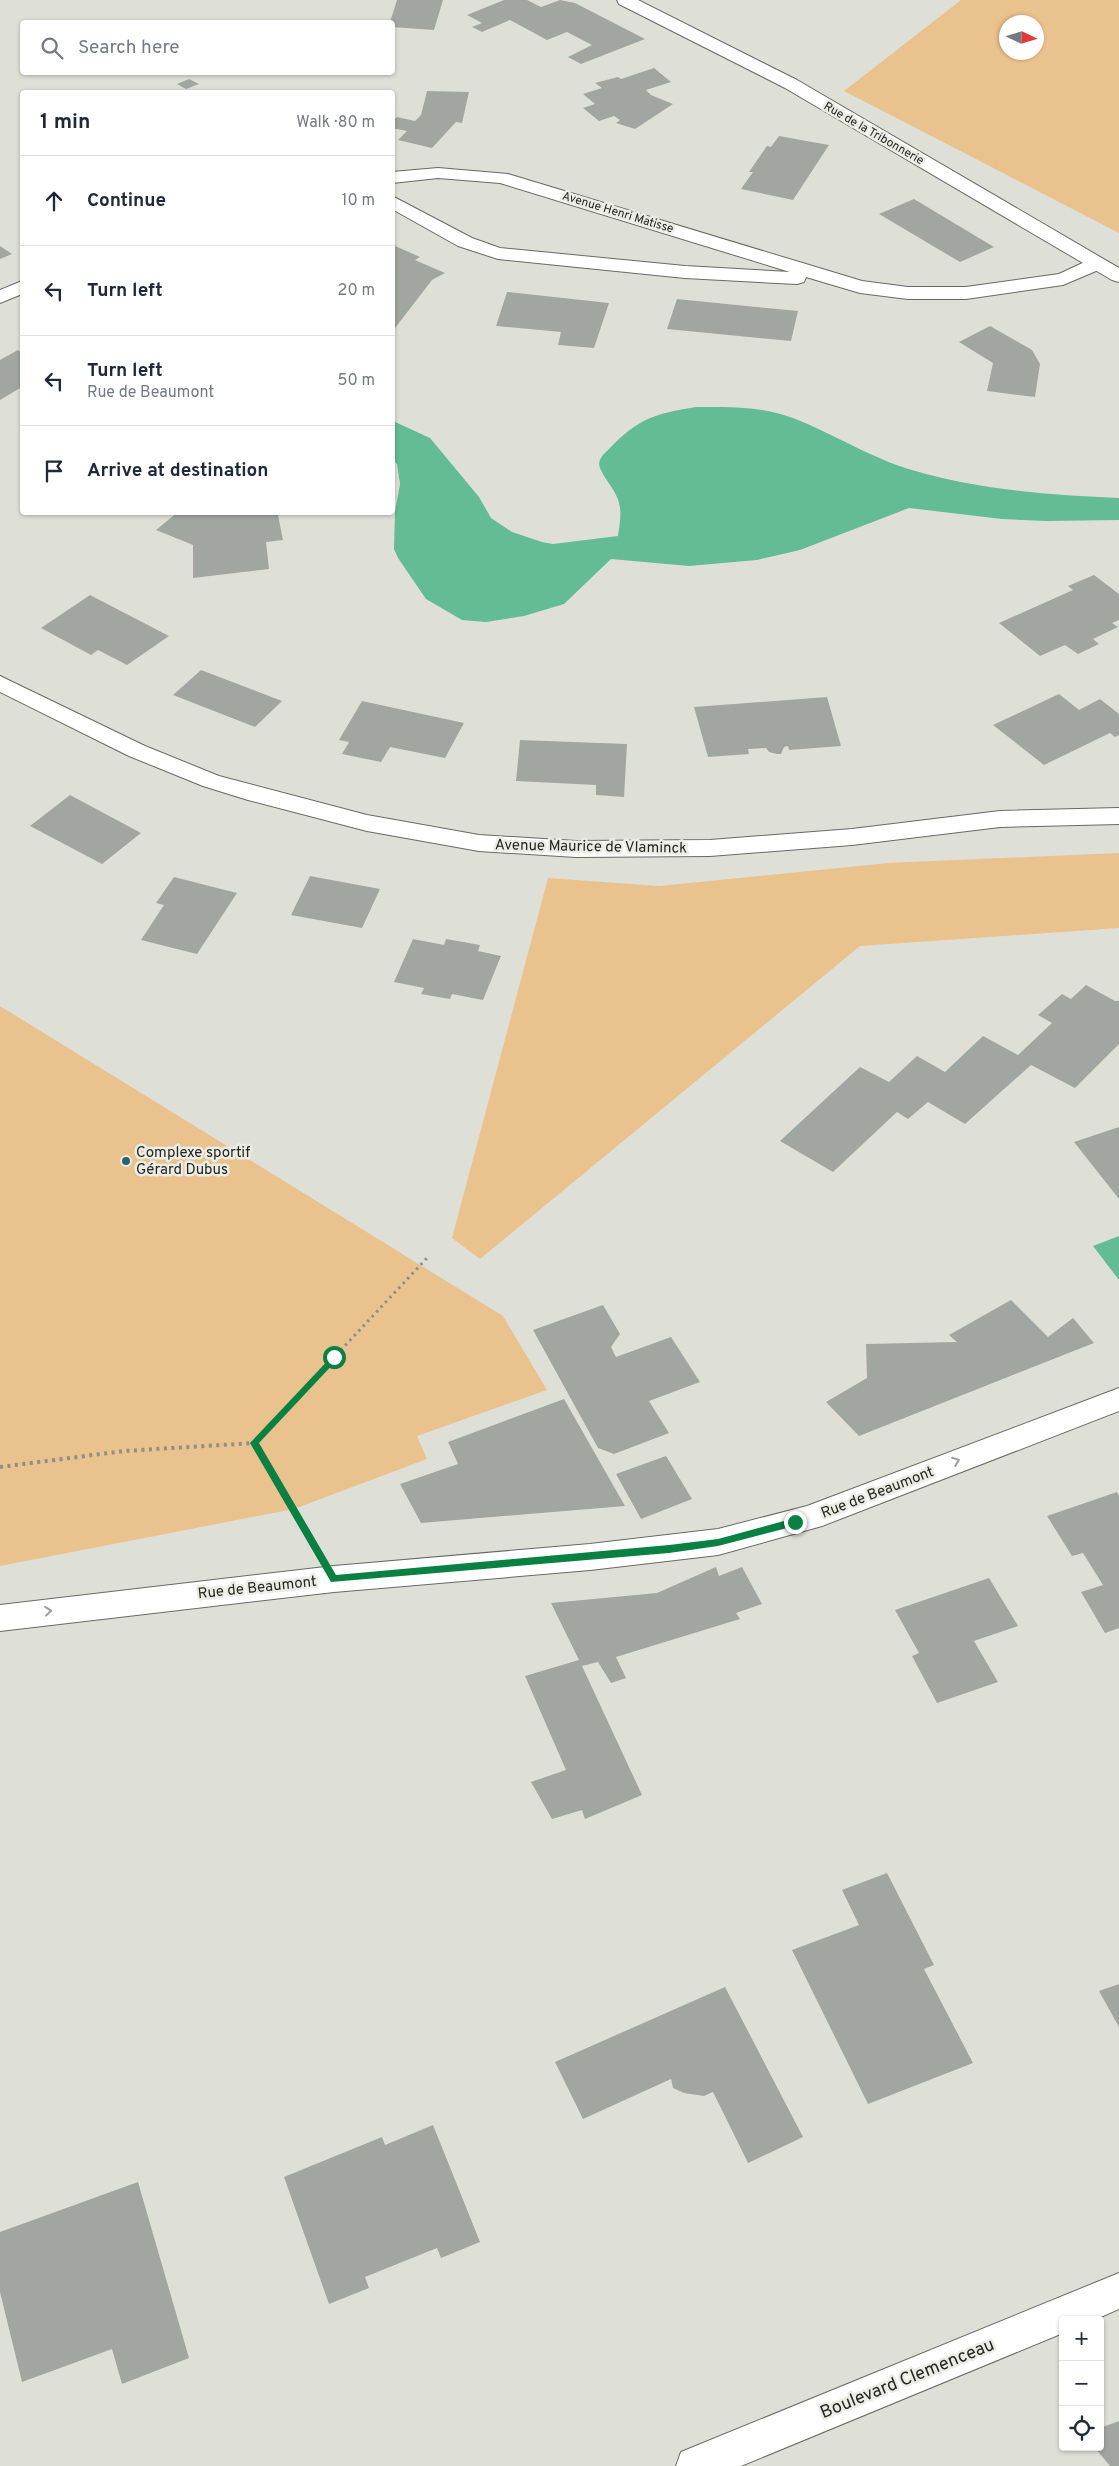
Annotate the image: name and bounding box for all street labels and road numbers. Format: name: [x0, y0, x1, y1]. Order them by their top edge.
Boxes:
street label: Rue de la Tribonnerie: [820, 99, 927, 169]
street label: Avenue Henri Matisse: [560, 188, 675, 238]
street label: Avenue Maurice de Vlaminck: [495, 836, 687, 859]
street label: Rue de Beaumont: [818, 1463, 937, 1524]
street label: Rue de Beaumont: [197, 1573, 317, 1604]
street label: Boulevard Clemenceau: [817, 2334, 998, 2425]

